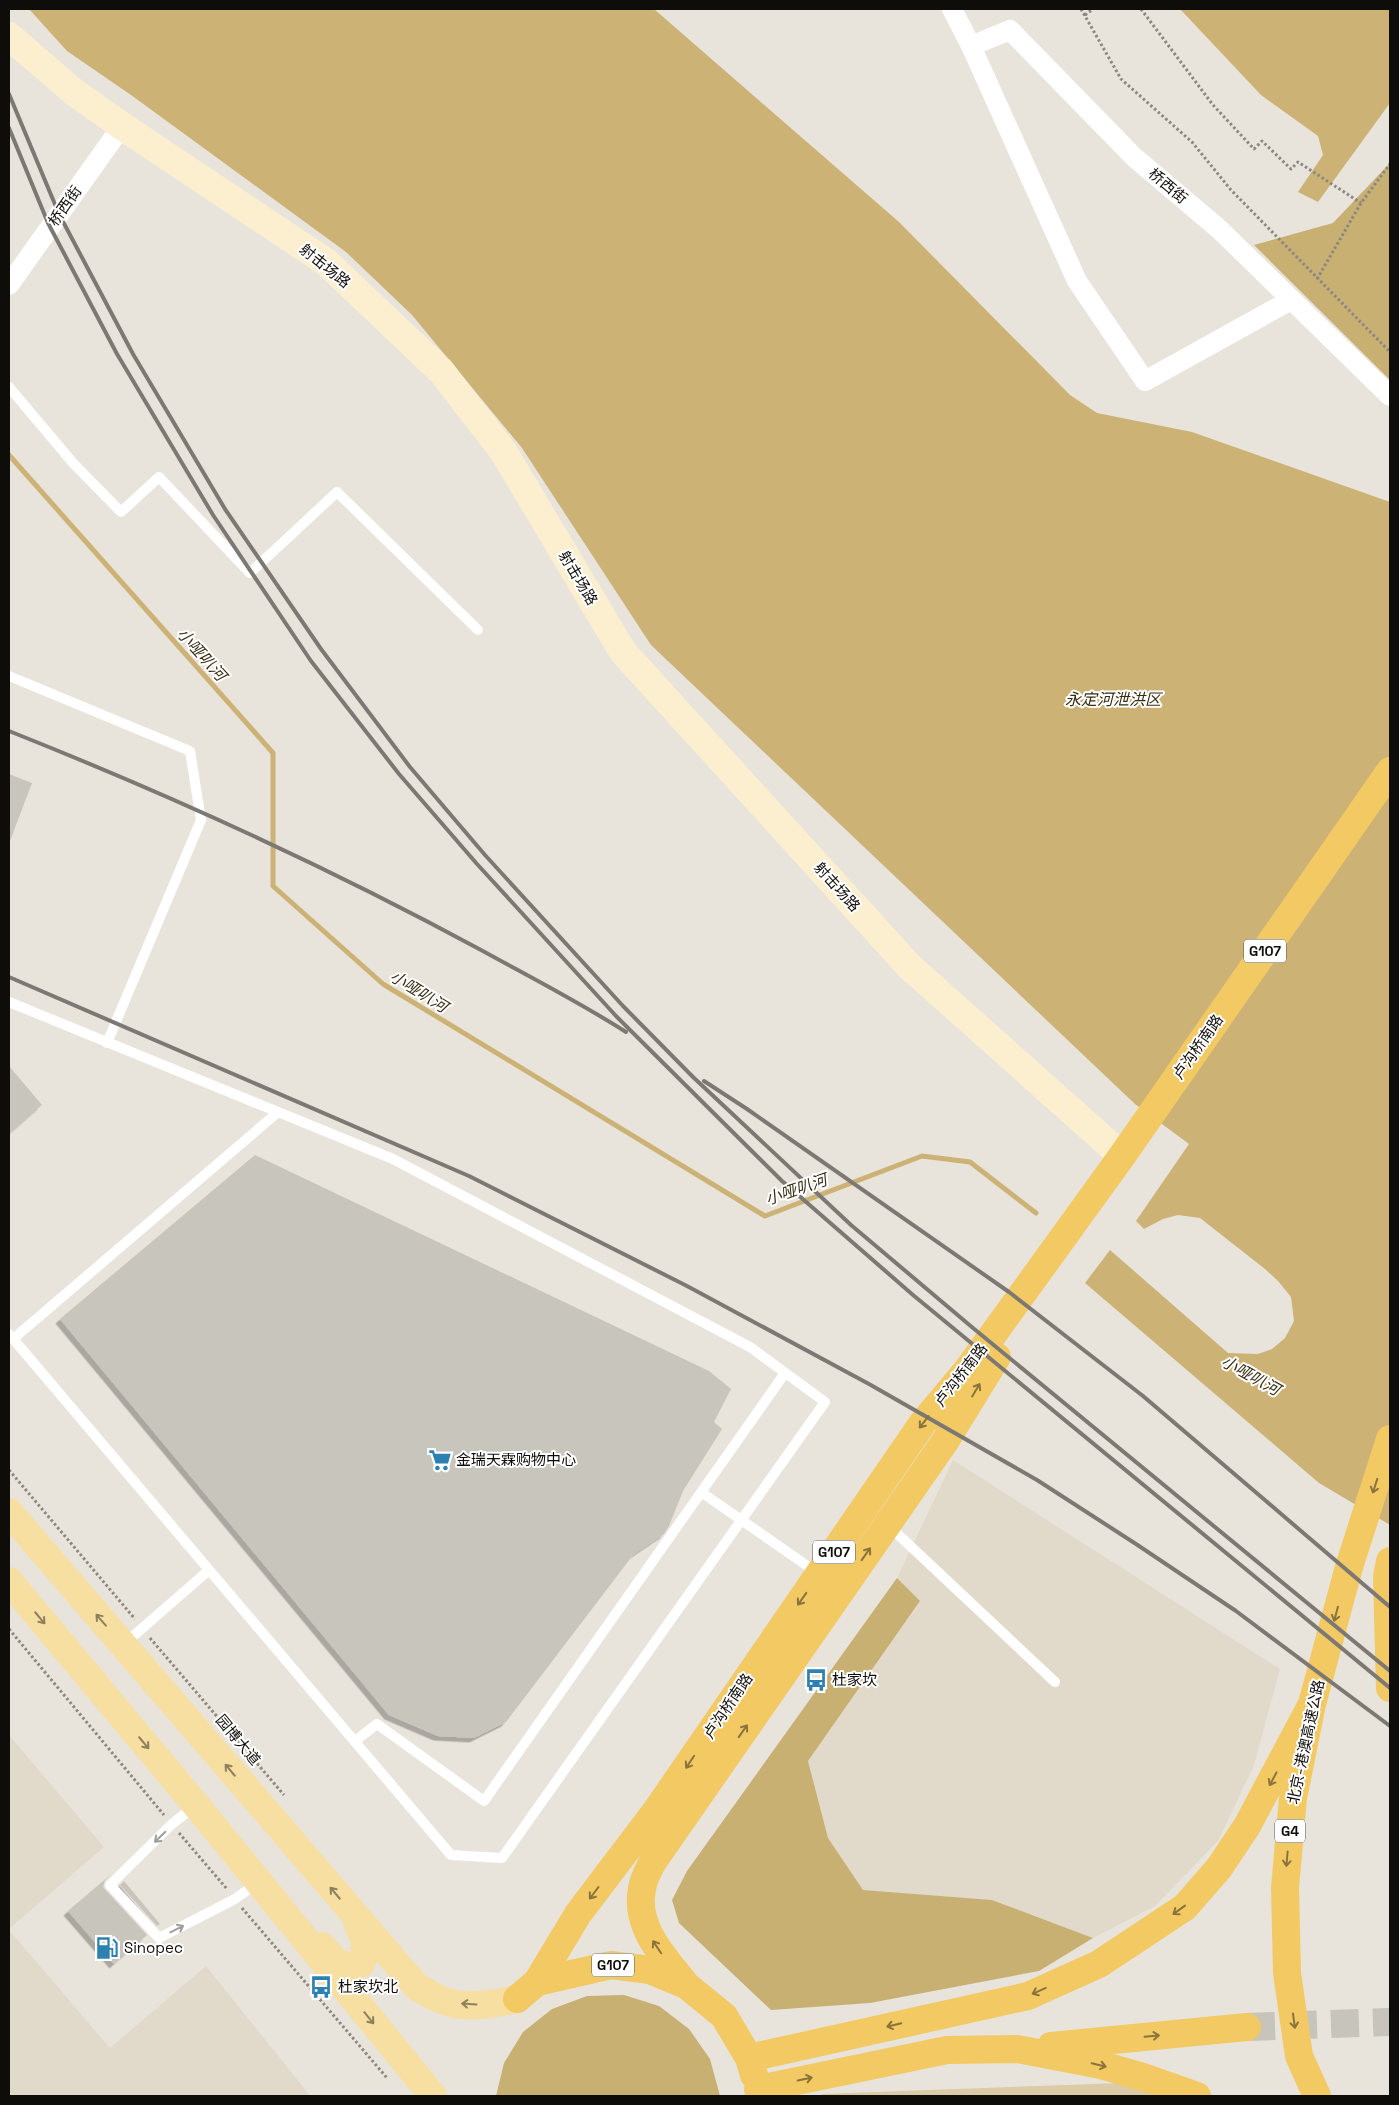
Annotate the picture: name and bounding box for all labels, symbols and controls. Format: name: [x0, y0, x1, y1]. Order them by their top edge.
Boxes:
street label: 桥西街: [1145, 164, 1192, 207]
street label: 桥西街: [44, 182, 85, 230]
street label: 射击场路: [296, 239, 355, 292]
street label: 射击场路: [555, 547, 602, 608]
water label: 小哑叭河: [172, 624, 233, 687]
water label: 永定河泄洪区: [1065, 689, 1163, 710]
street label: 射击场路: [810, 858, 865, 915]
road number: G107: [1244, 939, 1286, 962]
water label: 小哑叭河: [386, 966, 454, 1019]
street label: 卢沟桥南路: [1168, 1011, 1227, 1083]
water label: 小哑叭河: [762, 1168, 833, 1210]
street label: 卢沟桥南路: [930, 1339, 991, 1410]
water label: 小哑叭河: [1218, 1351, 1286, 1402]
one-way arrow: [971, 1384, 981, 1398]
one-way arrow: [918, 1415, 929, 1428]
supermarket icon: 金瑞天霖购物中心: [427, 1447, 453, 1473]
place label: 金瑞天霖购物中心: [456, 1450, 576, 1469]
one-way arrow: [1369, 1477, 1379, 1493]
road number: G107: [813, 1540, 855, 1564]
one-way arrow: [861, 1547, 871, 1561]
one-way arrow: [796, 1592, 807, 1606]
one-way arrow: [1331, 1606, 1340, 1622]
one-way arrow: [34, 1611, 45, 1624]
one-way arrow: [96, 1613, 107, 1626]
bus stop icon: 杜家坎: [803, 1667, 829, 1693]
street label: 卢沟桥南路: [699, 1669, 756, 1742]
place label: 杜家坎: [832, 1670, 877, 1689]
street label: 北京-港澳高速公路: [1283, 1678, 1328, 1806]
street label: 园博大道: [212, 1711, 265, 1769]
one-way arrow: [738, 1724, 748, 1738]
one-way arrow: [139, 1736, 150, 1749]
one-way arrow: [684, 1755, 695, 1769]
one-way arrow: [224, 1763, 235, 1776]
one-way arrow: [1268, 1771, 1278, 1786]
road number: G4: [1275, 1820, 1305, 1842]
one-way arrow: [153, 1831, 166, 1843]
one-way arrow: [1283, 1850, 1292, 1866]
one-way arrow: [588, 1886, 599, 1899]
one-way arrow: [330, 1887, 341, 1900]
one-way arrow: [1172, 1905, 1186, 1915]
one-way arrow: [169, 1924, 184, 1933]
fuel station icon: Sinopec: [94, 1935, 120, 1961]
place label: Sinopec: [124, 1938, 183, 1957]
one-way arrow: [652, 1940, 662, 1954]
road number: G107: [592, 1954, 634, 1976]
bus stop icon: 杜家坎北: [308, 1974, 334, 2000]
place label: 杜家坎北: [338, 1977, 398, 1996]
one-way arrow: [1032, 1986, 1047, 1996]
one-way arrow: [461, 1999, 477, 2009]
one-way arrow: [363, 2011, 374, 2024]
one-way arrow: [1289, 2012, 1299, 2028]
one-way arrow: [887, 2021, 903, 2031]
one-way arrow: [1144, 2032, 1160, 2041]
one-way arrow: [1091, 2061, 1107, 2070]
one-way arrow: [797, 2074, 813, 2084]

